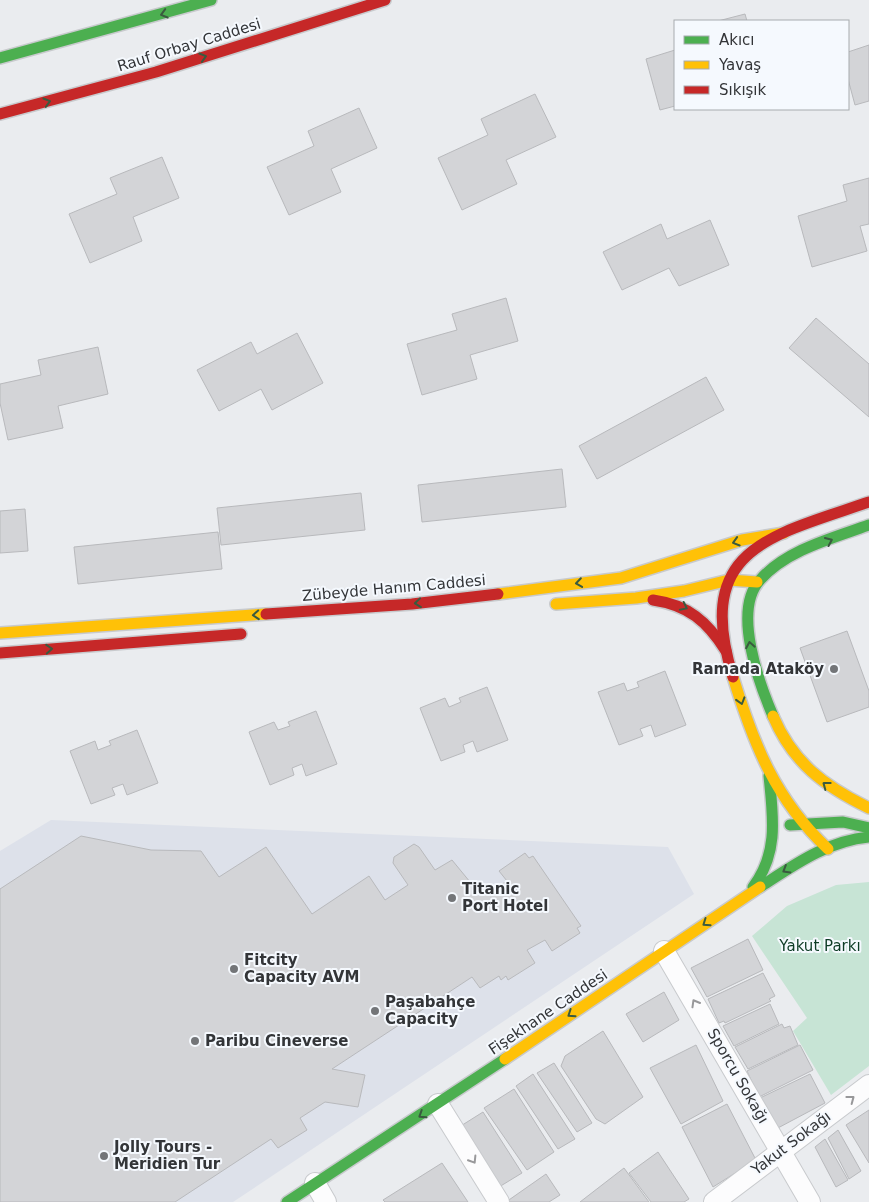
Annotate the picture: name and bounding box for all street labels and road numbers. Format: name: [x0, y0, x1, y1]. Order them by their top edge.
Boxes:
street label: Rauf Orbay Caddesi: [115, 15, 263, 75]
street label: Zübeyde Hanım Caddesi: [301, 571, 487, 605]
street label: Fişekhane Caddesi: [485, 966, 611, 1058]
street label: Sporcu Sokağı: [704, 1025, 772, 1127]
street label: Yakut Sokağı: [747, 1107, 834, 1179]

